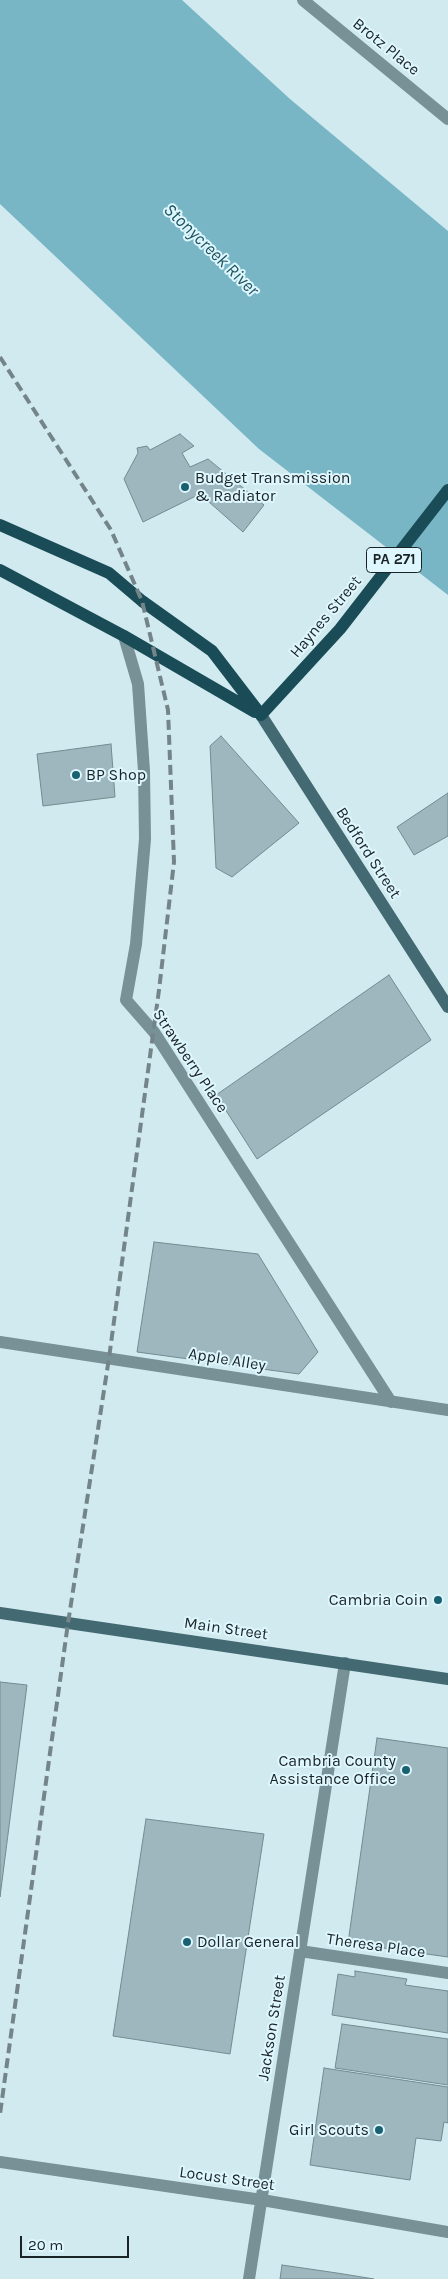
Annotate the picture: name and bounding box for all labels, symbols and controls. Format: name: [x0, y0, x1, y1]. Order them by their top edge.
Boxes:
street label: Brotz Place: [349, 14, 423, 80]
water label: Stonycreek River: [159, 199, 263, 301]
place label: Budget Transmission & Radiator: [195, 468, 350, 506]
marker: Budget Transmission & Radiator: [179, 481, 191, 493]
road number: PA 271: [366, 548, 422, 572]
street label: Haynes Street: [286, 572, 366, 662]
place label: BP Shop: [86, 765, 146, 785]
marker: BP Shop: [70, 769, 82, 781]
street label: Bedford Street: [331, 804, 405, 902]
street label: Strawberry Place: [148, 1005, 232, 1117]
street label: Apple Alley: [187, 1344, 267, 1376]
place label: Cambria Coin: [329, 1590, 428, 1610]
marker: Cambria Coin: [432, 1594, 444, 1606]
street label: Main Street: [183, 1614, 269, 1644]
place label: Cambria County Assistance Office: [270, 1751, 396, 1789]
marker: Cambria County Assistance Office: [400, 1764, 412, 1776]
street label: Theresa Place: [325, 1930, 427, 1962]
place label: Dollar General: [197, 1932, 299, 1952]
marker: Dollar General: [181, 1936, 193, 1948]
street label: Jackson Street: [254, 1974, 290, 2082]
place label: Girl Scouts: [289, 2120, 369, 2140]
marker: Girl Scouts: [373, 2124, 385, 2136]
street label: Locust Street: [178, 2163, 276, 2195]
scale bar: [22, 2226, 131, 2258]
text: 20 m: [28, 2236, 63, 2254]

